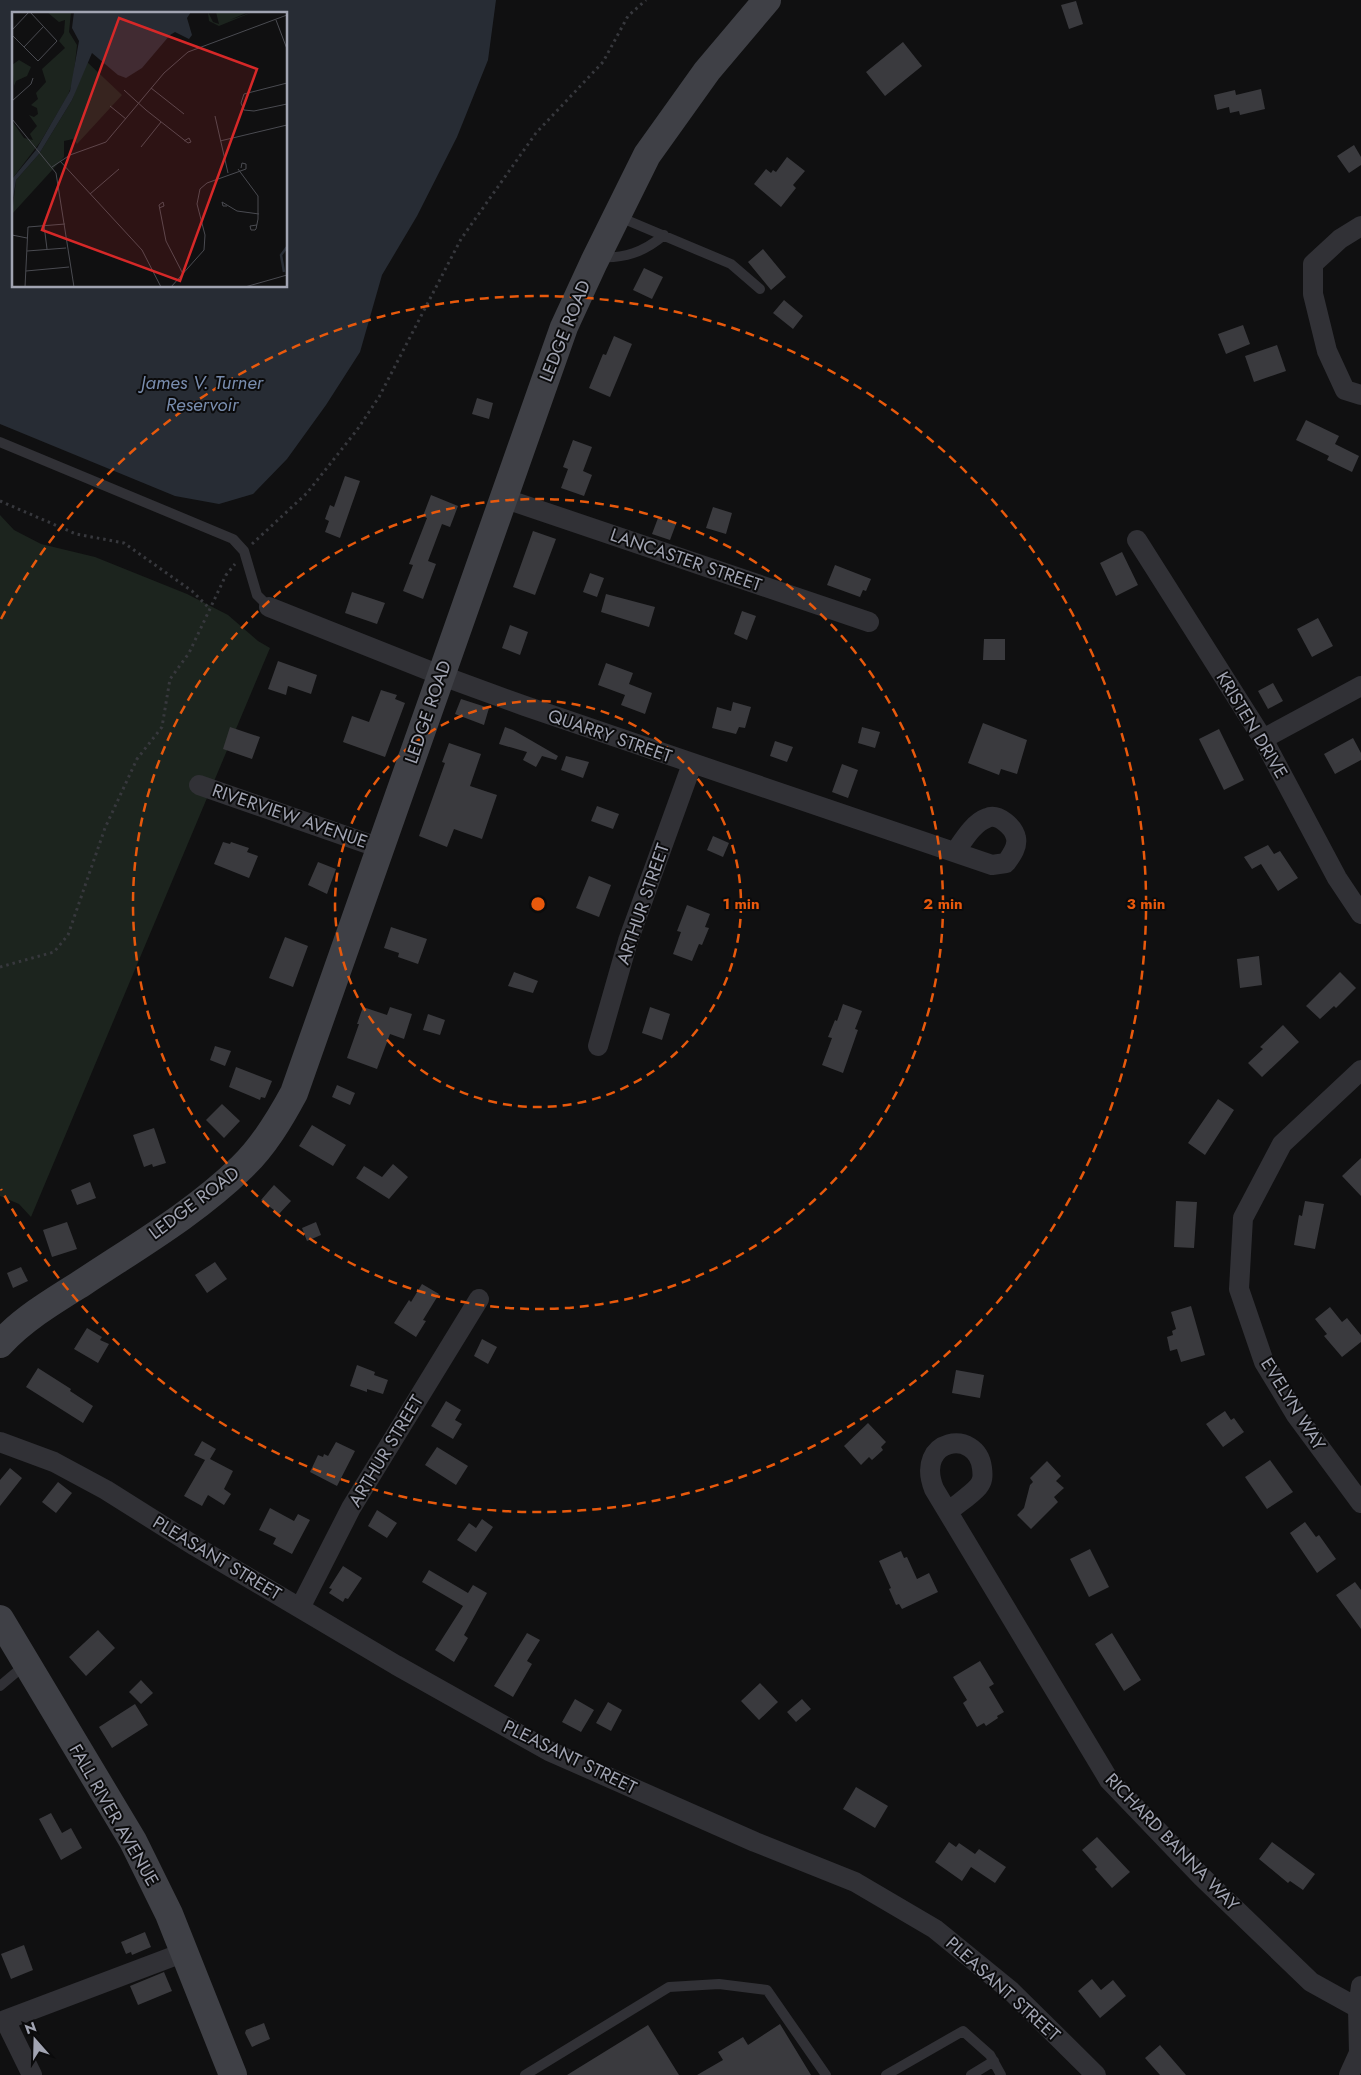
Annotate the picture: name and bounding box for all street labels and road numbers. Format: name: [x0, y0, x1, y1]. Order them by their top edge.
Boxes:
street label: LEDGE ROAD: [533, 276, 597, 386]
street label: LANCASTER STREET: [607, 522, 766, 598]
street label: LEDGE ROAD: [398, 657, 458, 767]
street label: KRISTEN DRIVE: [1210, 667, 1294, 783]
street label: QUARRY STREET: [545, 703, 676, 770]
street label: RIVERVIEW AVENUE: [209, 777, 371, 855]
street label: ARTHUR STREET: [610, 839, 676, 968]
street label: LEDGE ROAD: [143, 1160, 245, 1246]
street label: EVELYN WAY: [1254, 1353, 1332, 1456]
street label: ARTHUR STREET: [342, 1390, 430, 1512]
street label: PLEASANT STREET: [148, 1509, 287, 1607]
street label: PLEASANT STREET: [499, 1713, 642, 1801]
street label: FALL RIVER AVENUE: [63, 1739, 165, 1891]
street label: RICHARD BANNA WAY: [1099, 1767, 1245, 1917]
street label: PLEASANT STREET: [940, 1931, 1066, 2048]

